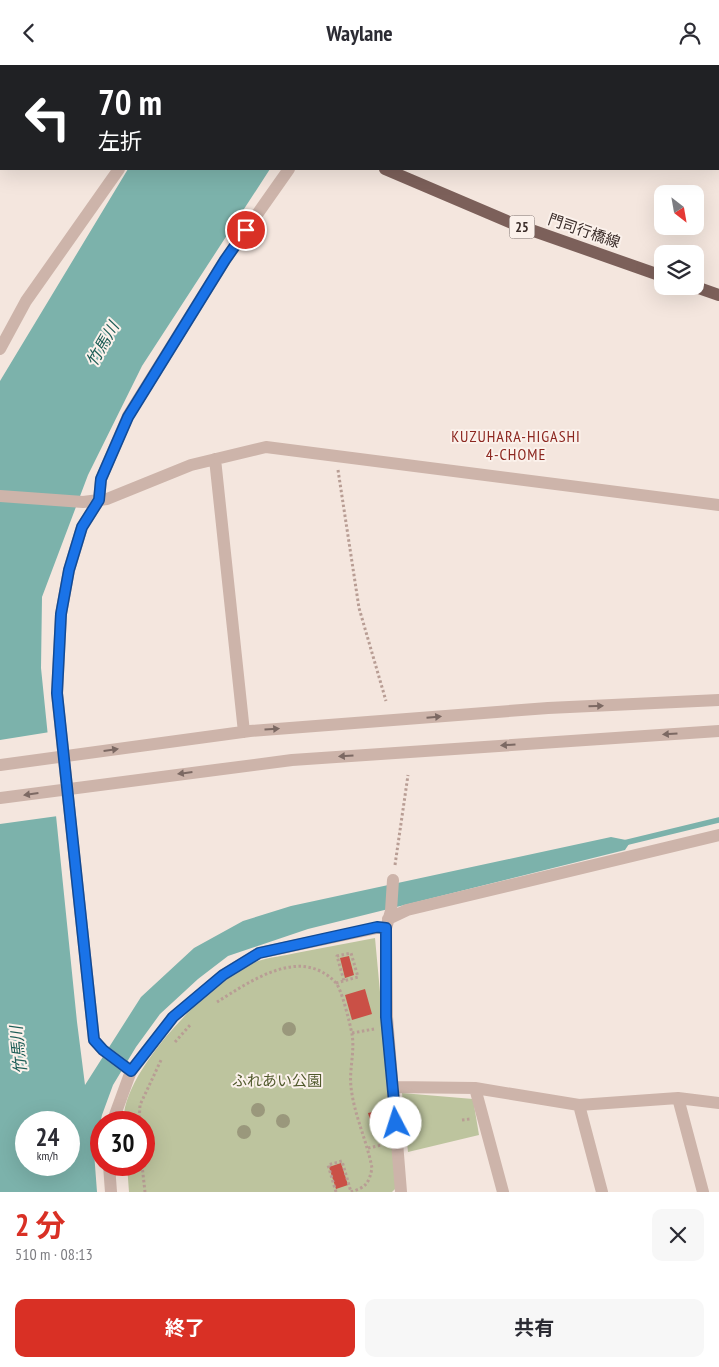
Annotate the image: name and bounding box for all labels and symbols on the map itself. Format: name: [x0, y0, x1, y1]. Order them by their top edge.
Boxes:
north arrow: [654, 185, 704, 235]
pin: [225, 209, 267, 251]
street label: 門司行橋線: [546, 209, 623, 252]
road number: 25: [510, 215, 534, 238]
water label: 竹馬川: [81, 316, 124, 370]
district label: KUZUHARA-HIGASHI 4-CHOME: [451, 426, 581, 464]
one-way arrow: [588, 702, 604, 710]
one-way arrow: [426, 713, 442, 721]
one-way arrow: [264, 725, 280, 733]
one-way arrow: [662, 730, 678, 738]
one-way arrow: [500, 741, 516, 749]
one-way arrow: [103, 746, 119, 754]
one-way arrow: [338, 752, 354, 760]
one-way arrow: [176, 769, 192, 777]
one-way arrow: [22, 790, 38, 798]
water label: 竹馬川: [5, 1023, 30, 1075]
park label: ふれあい公園: [232, 1071, 322, 1090]
position arrow: [369, 1096, 421, 1148]
speed limit sign: 30: [90, 1111, 155, 1176]

